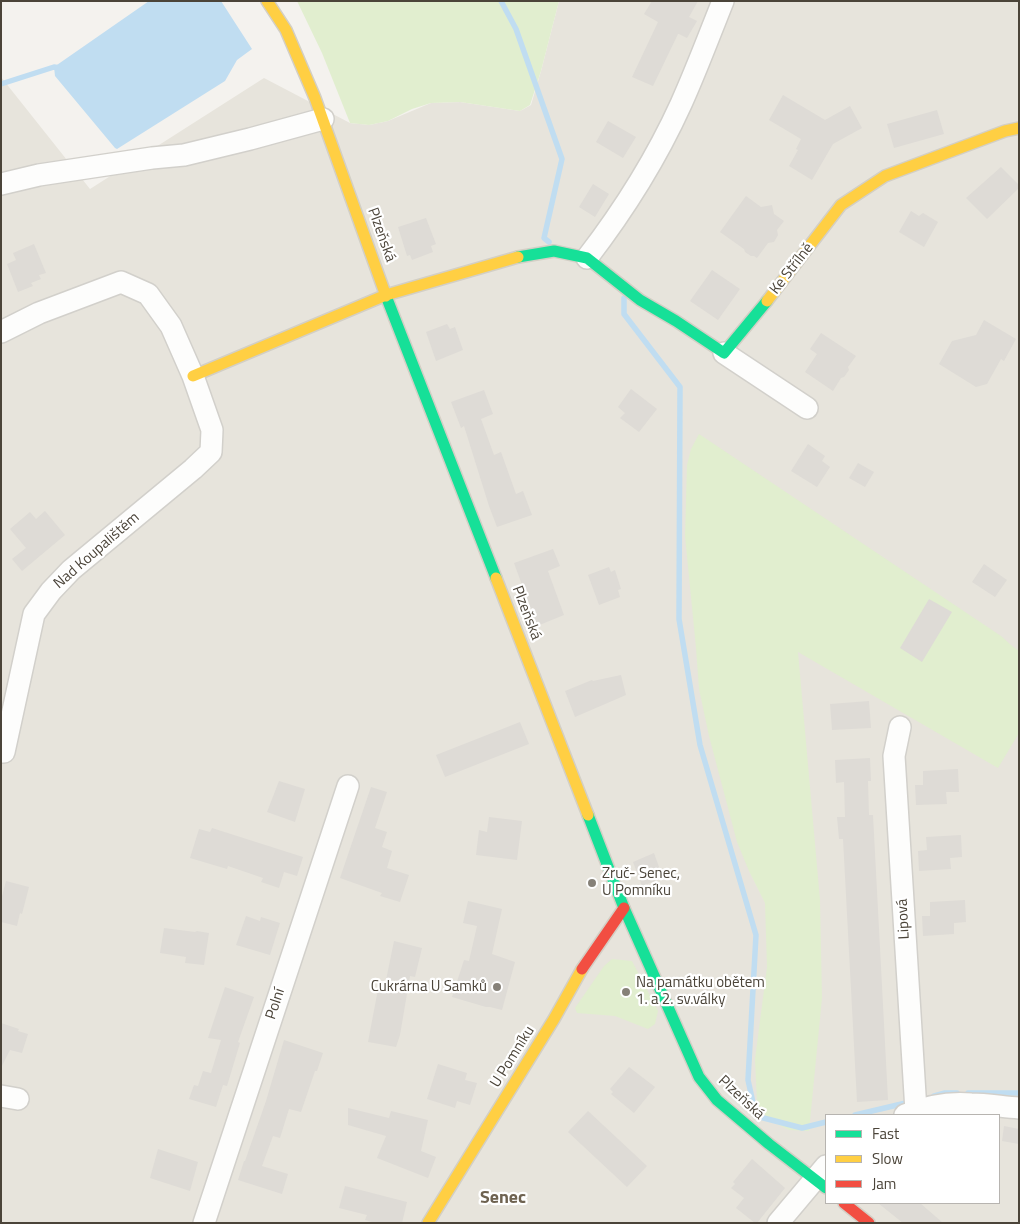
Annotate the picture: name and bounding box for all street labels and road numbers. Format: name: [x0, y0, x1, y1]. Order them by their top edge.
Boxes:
street label: Plzeňská: [363, 205, 399, 265]
street label: Ke Střílně: [766, 240, 818, 298]
street label: Nad Koupalištěm: [50, 509, 144, 593]
street label: Plzeňská: [507, 583, 545, 643]
street label: Lipová: [894, 898, 914, 940]
street label: Polní: [263, 986, 289, 1022]
street label: U Pomníku: [487, 1023, 539, 1091]
street label: Plzeňská: [714, 1072, 768, 1124]

